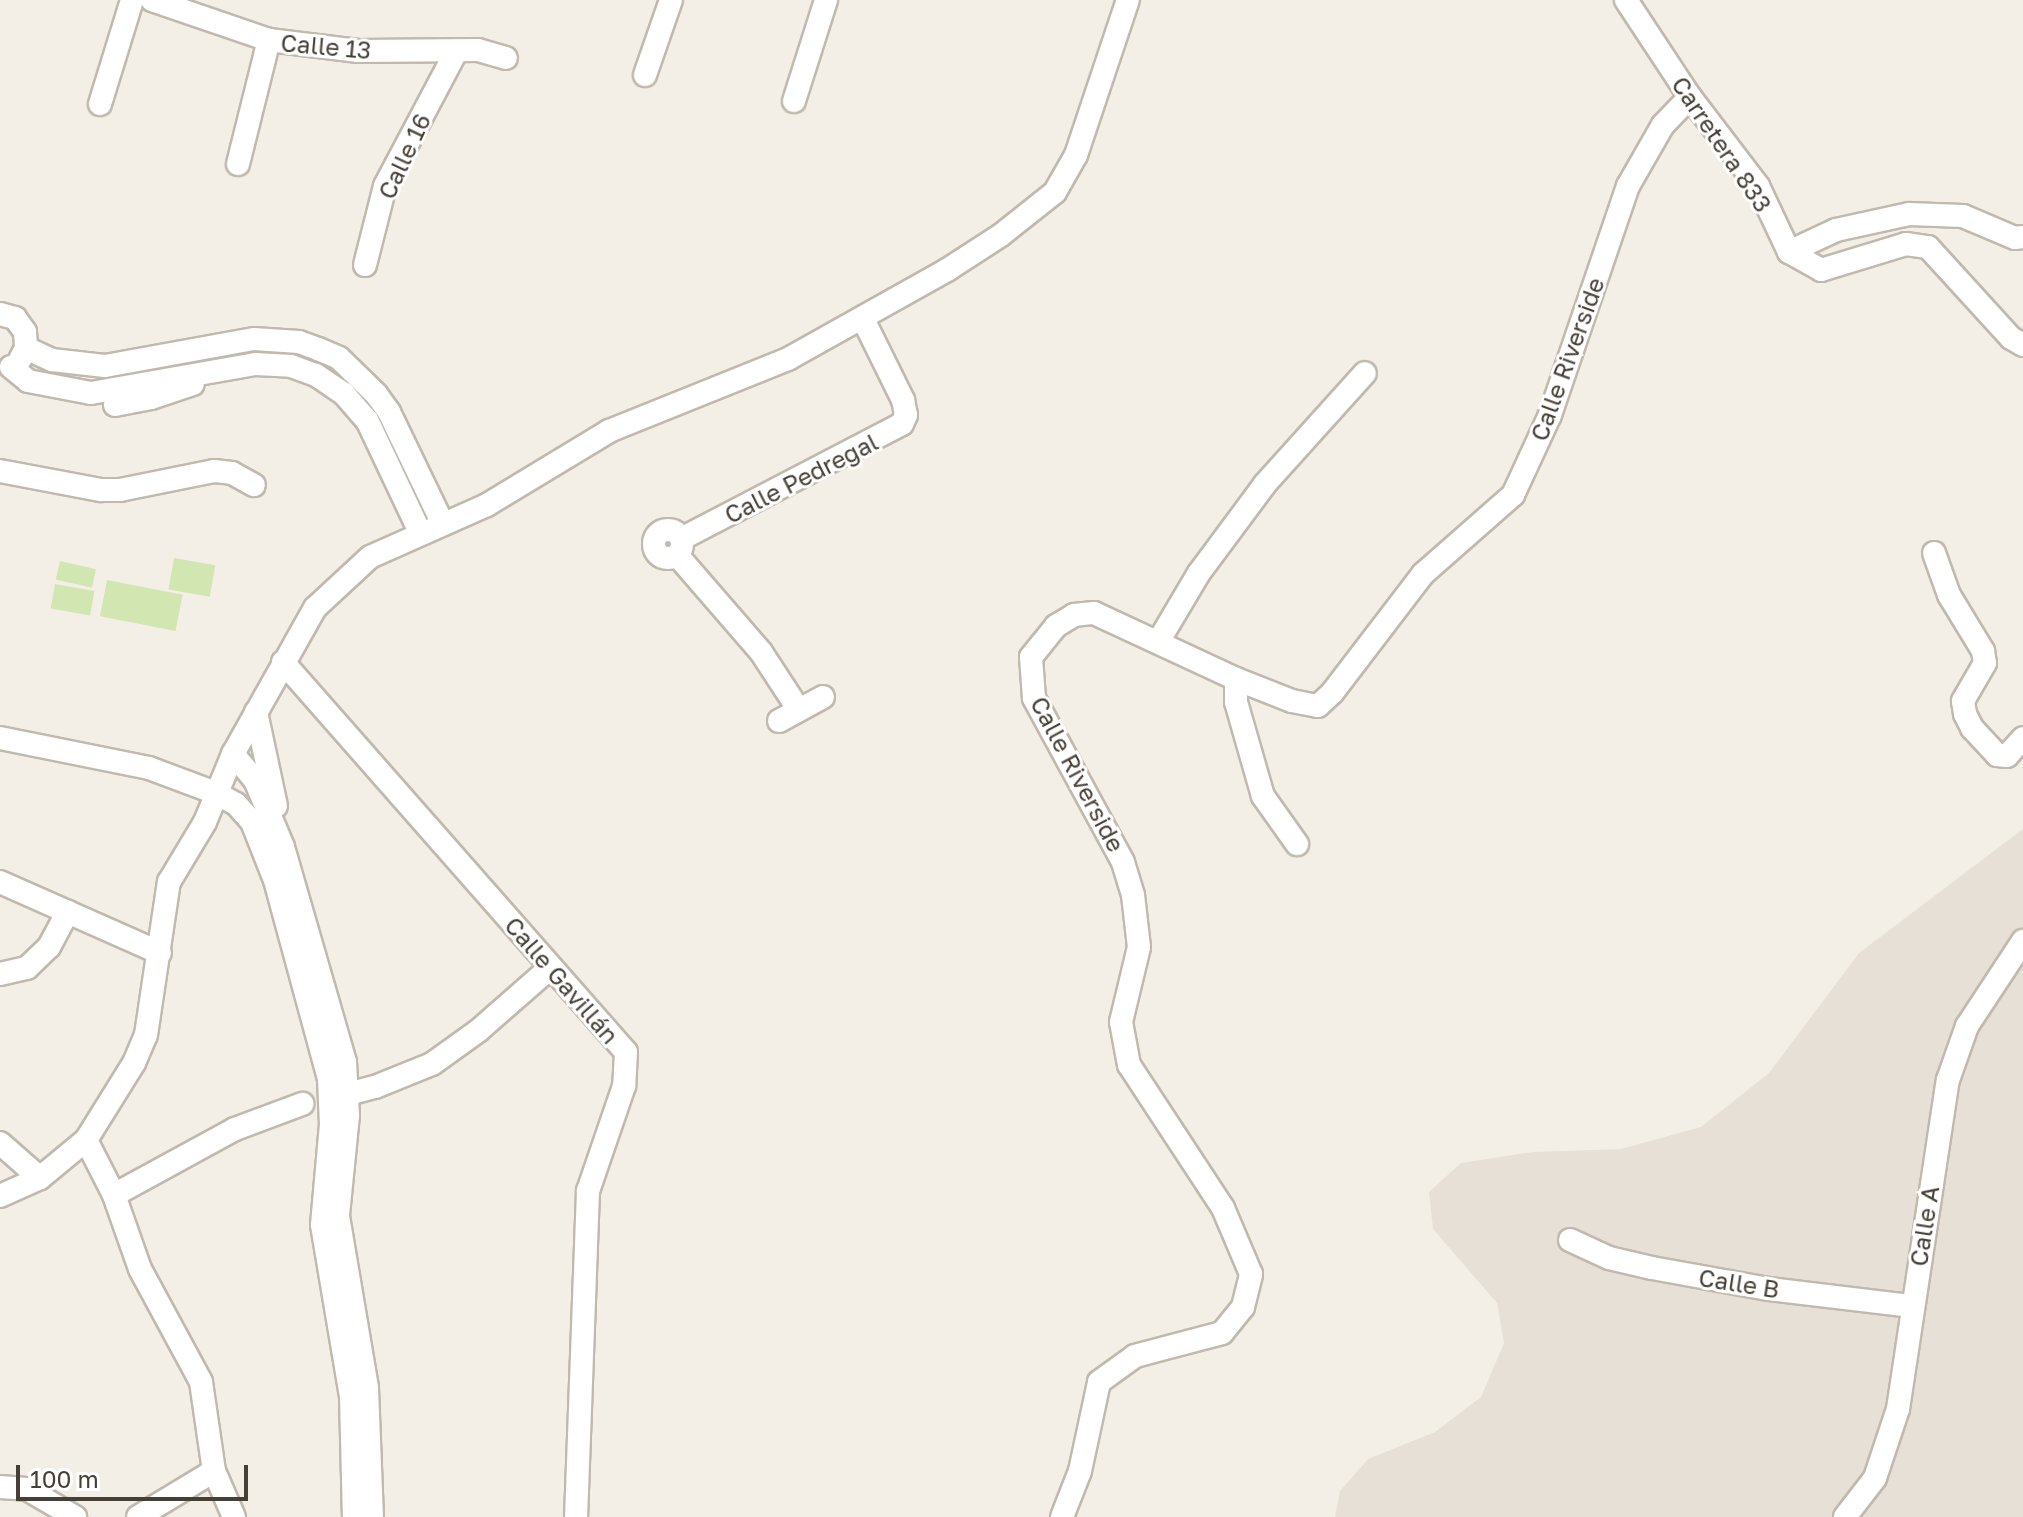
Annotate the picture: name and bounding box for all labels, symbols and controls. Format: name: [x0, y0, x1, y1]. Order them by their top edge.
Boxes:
street label: Calle 13: [280, 28, 372, 64]
street label: Carretera 833: [1666, 71, 1778, 217]
street label: Calle 16: [372, 109, 436, 203]
street label: Calle Riverside: [1524, 273, 1610, 445]
street label: Calle Pedregal: [720, 427, 882, 529]
street label: Calle Riverside: [1025, 691, 1131, 857]
street label: Calle Gavillán: [499, 911, 625, 1049]
street label: Calle A: [1903, 1184, 1945, 1268]
street label: Calle B: [1697, 1262, 1781, 1304]
scale bar: [20, 1449, 252, 1499]
text: 100 m: [30, 1464, 99, 1493]

